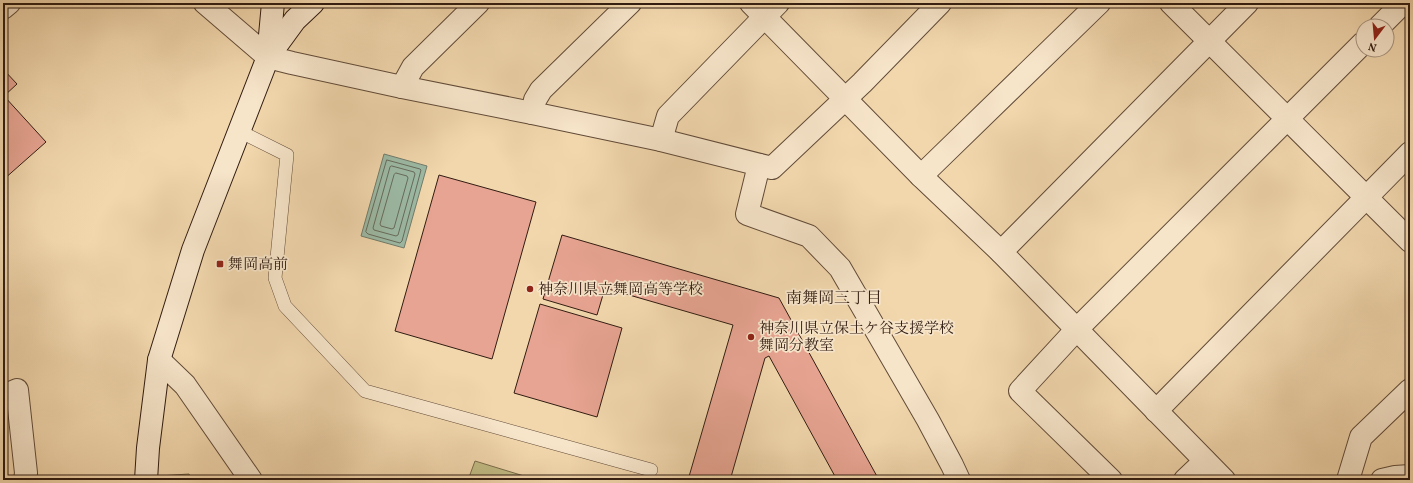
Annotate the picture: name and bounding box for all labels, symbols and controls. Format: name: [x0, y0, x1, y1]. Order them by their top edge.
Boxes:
north arrow: [1355, 18, 1395, 58]
text: N: [1367, 38, 1379, 54]
place label: 舞岡高前: [228, 255, 288, 276]
marker: 舞岡高前: [215, 259, 225, 269]
place label: 神奈川県立舞岡高等学校: [538, 280, 703, 301]
marker: 神奈川県立舞岡高等学校: [525, 284, 535, 294]
district label: 南舞岡三丁目: [786, 288, 882, 310]
place label: 神奈川県立保土ケ谷支援学校 舞岡分教室: [759, 319, 954, 357]
marker: 神奈川県立保土ケ谷支援学校 舞岡分教室: [746, 332, 756, 342]

